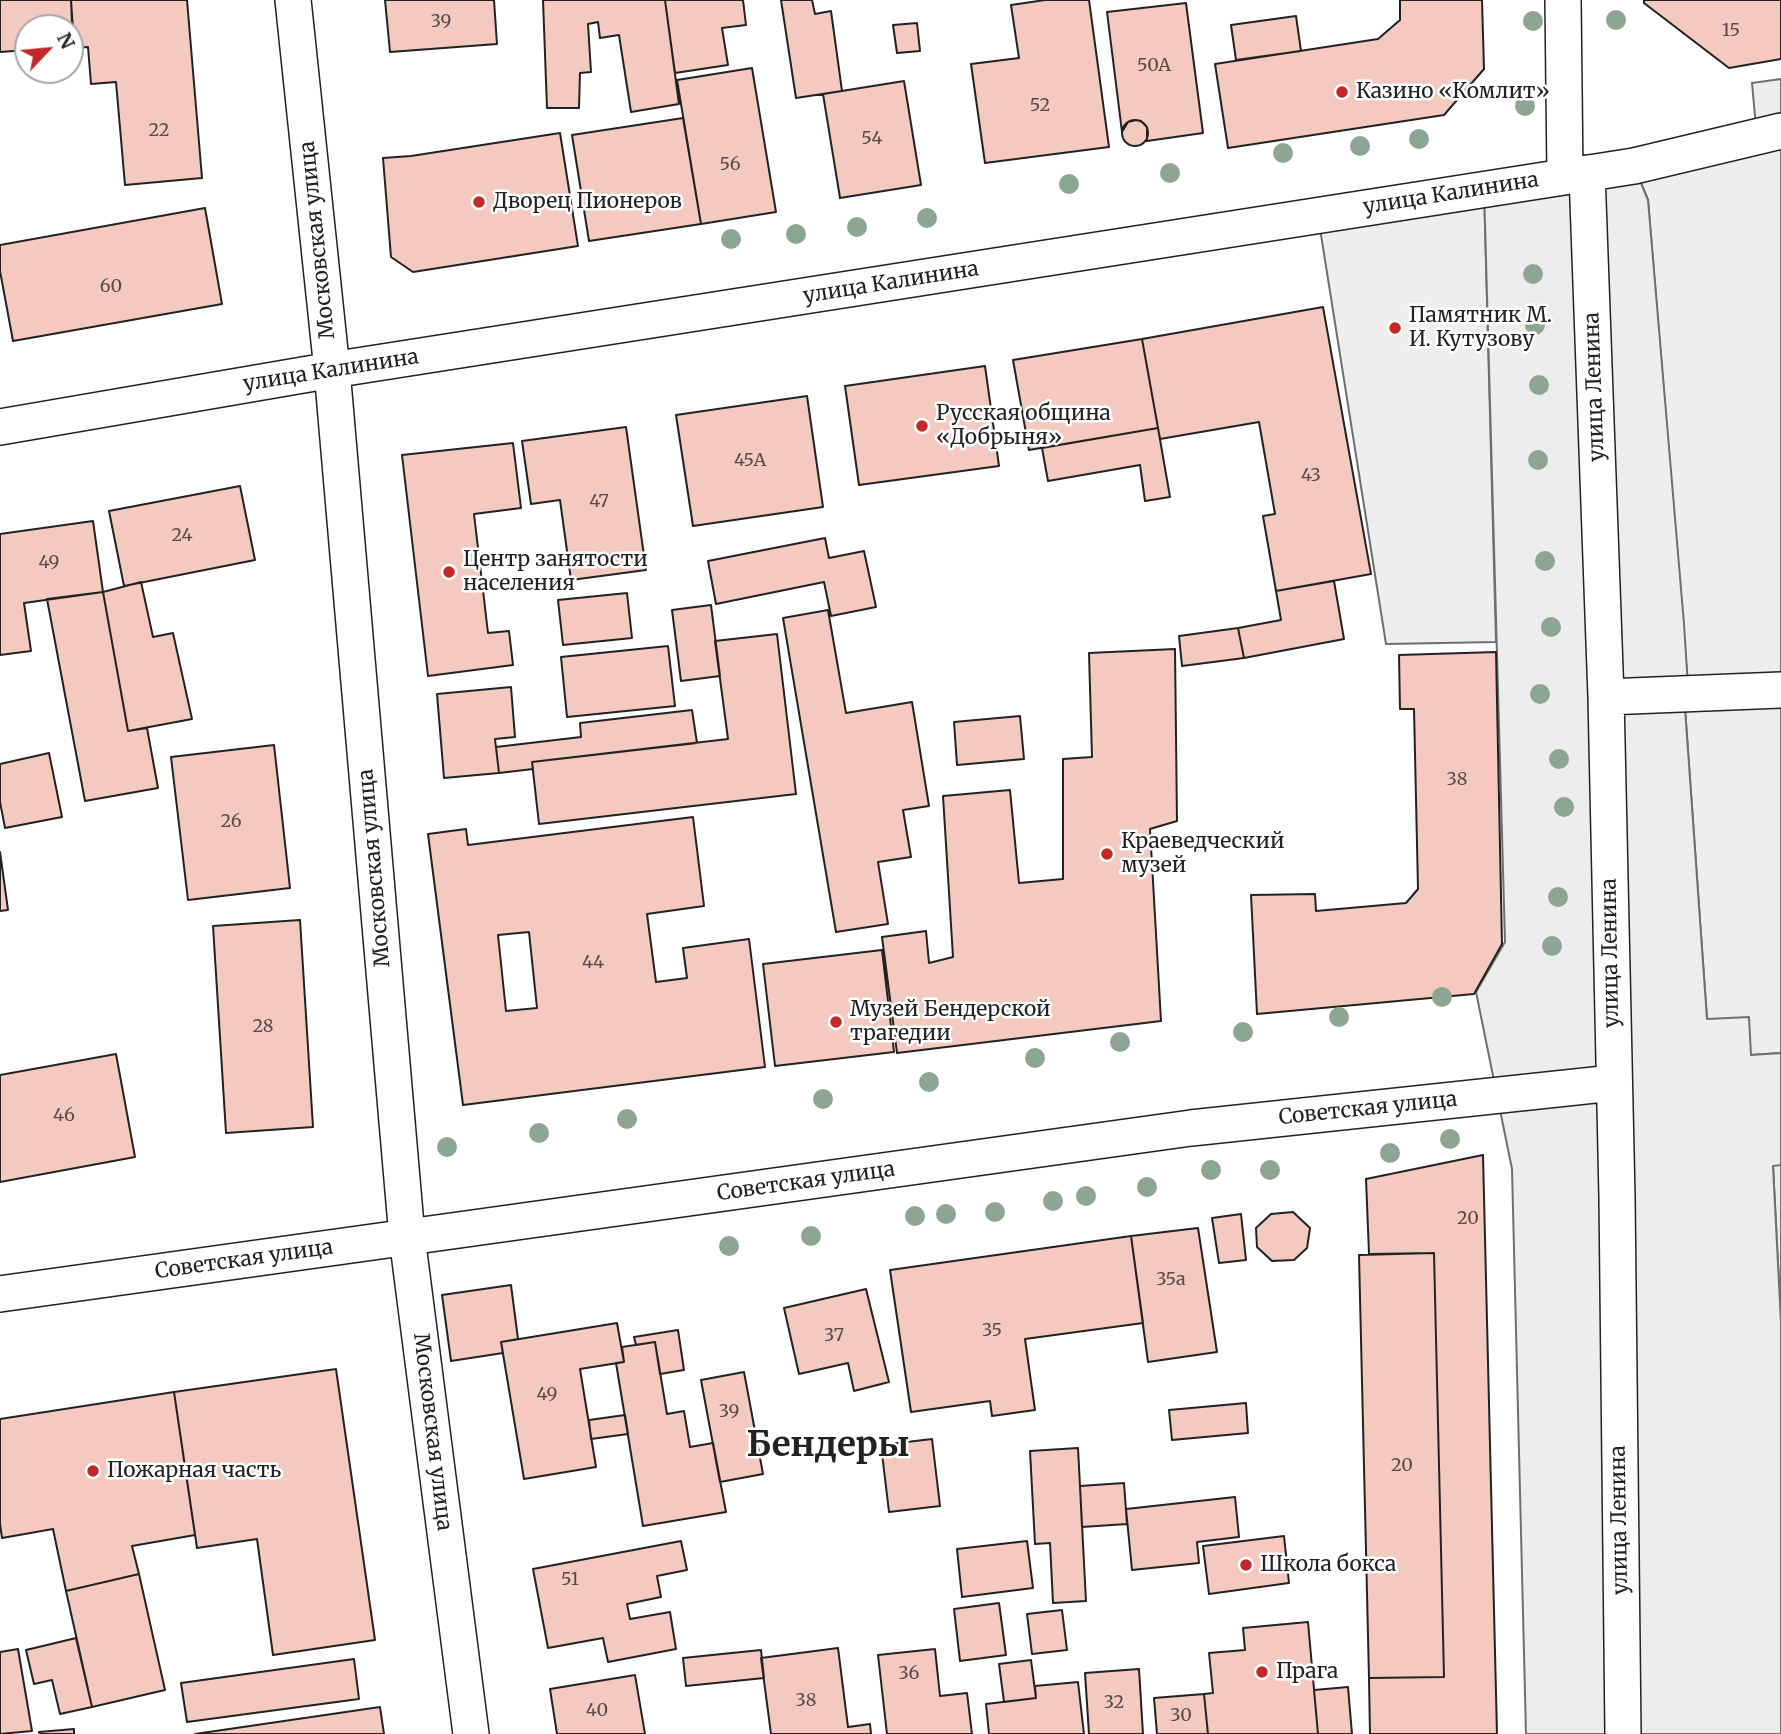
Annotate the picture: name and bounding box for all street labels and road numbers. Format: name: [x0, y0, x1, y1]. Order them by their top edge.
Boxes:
street label: Московская улица: [295, 140, 341, 340]
street label: улица Калинина: [1361, 168, 1541, 220]
street label: улица Калинина: [801, 257, 981, 309]
street label: улица Ленина: [1580, 312, 1610, 462]
street label: улица Калинина: [241, 345, 421, 397]
street label: Московская улица: [354, 768, 396, 968]
street label: улица Ленина: [1597, 878, 1625, 1028]
street label: Советская улица: [1278, 1087, 1458, 1131]
street label: Советская улица: [715, 1157, 897, 1207]
street label: Советская улица: [153, 1235, 335, 1285]
street label: Московская улица: [407, 1332, 457, 1532]
street label: улица Ленина: [1606, 1445, 1634, 1595]

